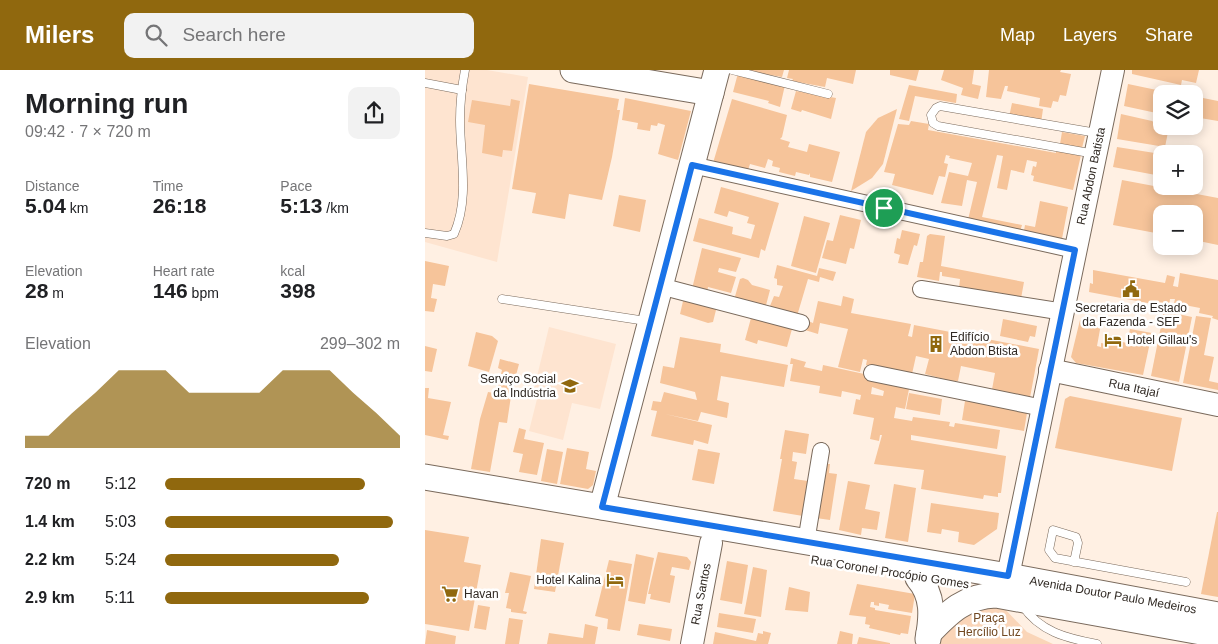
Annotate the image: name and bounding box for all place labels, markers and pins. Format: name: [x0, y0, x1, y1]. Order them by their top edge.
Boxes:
pin: [863, 187, 905, 229]
public building icon: Secretaria de Estado da Fazenda - SEF: [1121, 279, 1141, 299]
place label: Secretaria de Estado da Fazenda - SEF: [1075, 301, 1187, 329]
place label: Edifício Abdon Btista: [950, 330, 1018, 358]
hotel icon: Hotel Gillau's: [1103, 330, 1123, 350]
place label: Hotel Gillau's: [1127, 333, 1197, 347]
building icon: Edifício Abdon Btista: [926, 334, 946, 354]
place label: Serviço Social da Indústria: [480, 372, 556, 400]
school or university icon: Serviço Social da Indústria: [560, 376, 580, 396]
hotel icon: Hotel Kalina: [605, 570, 625, 590]
place label: Hotel Kalina: [536, 573, 601, 587]
supermarket icon: Havan: [440, 584, 460, 604]
place label: Havan: [464, 587, 499, 601]

